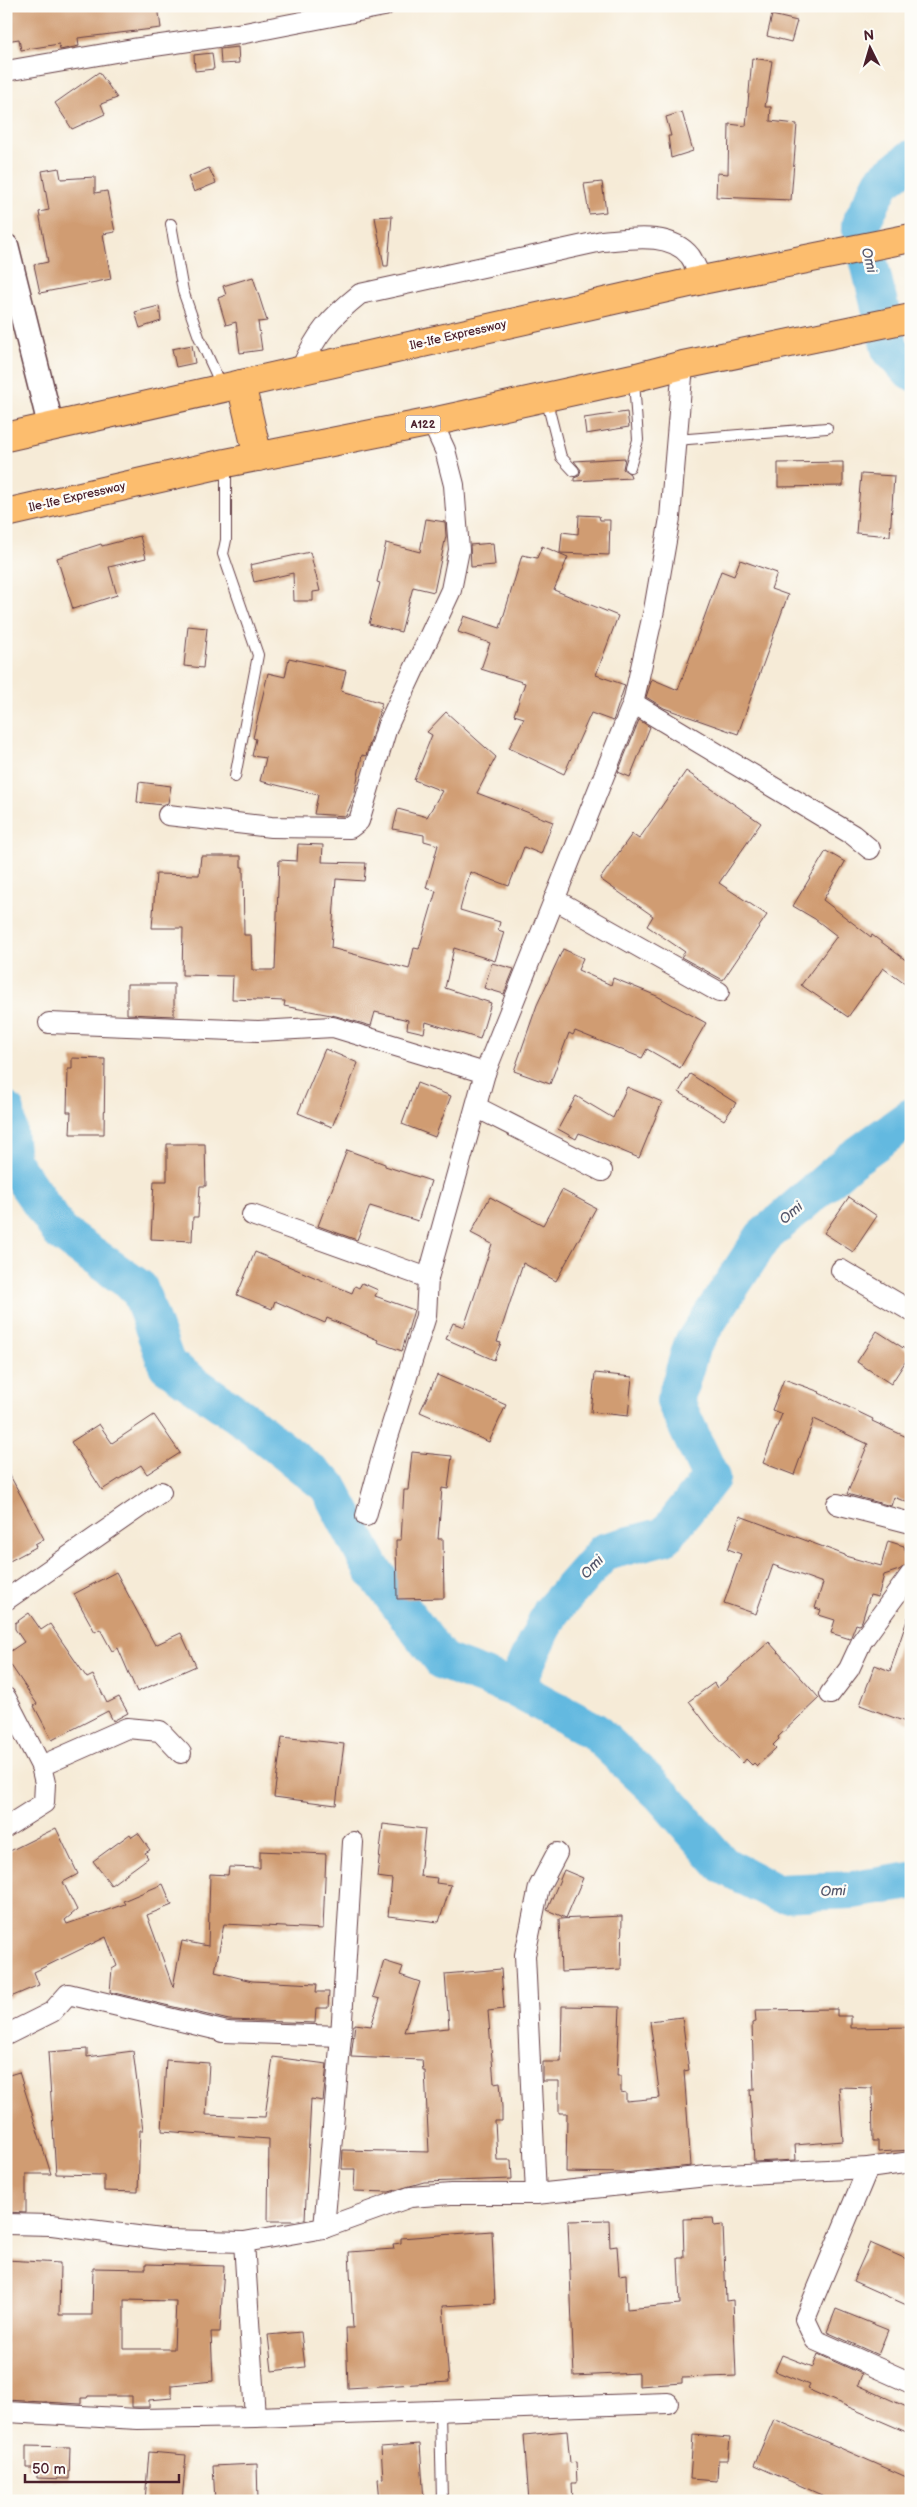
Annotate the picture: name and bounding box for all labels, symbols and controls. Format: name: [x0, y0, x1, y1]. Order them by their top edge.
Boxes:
north arrow: [844, 22, 894, 72]
text: N: [863, 27, 875, 44]
water label: Omi: [858, 246, 881, 275]
street label: Ile-Ife Expressway: [408, 316, 508, 353]
road number: A122: [406, 416, 440, 432]
street label: Ile-Ife Expressway: [27, 478, 127, 515]
water label: Omi: [776, 1198, 807, 1228]
water label: Omi: [577, 1551, 608, 1582]
water label: Omi: [820, 1882, 847, 1900]
scale bar: [25, 2452, 179, 2484]
text: 50 m: [32, 2460, 66, 2479]

